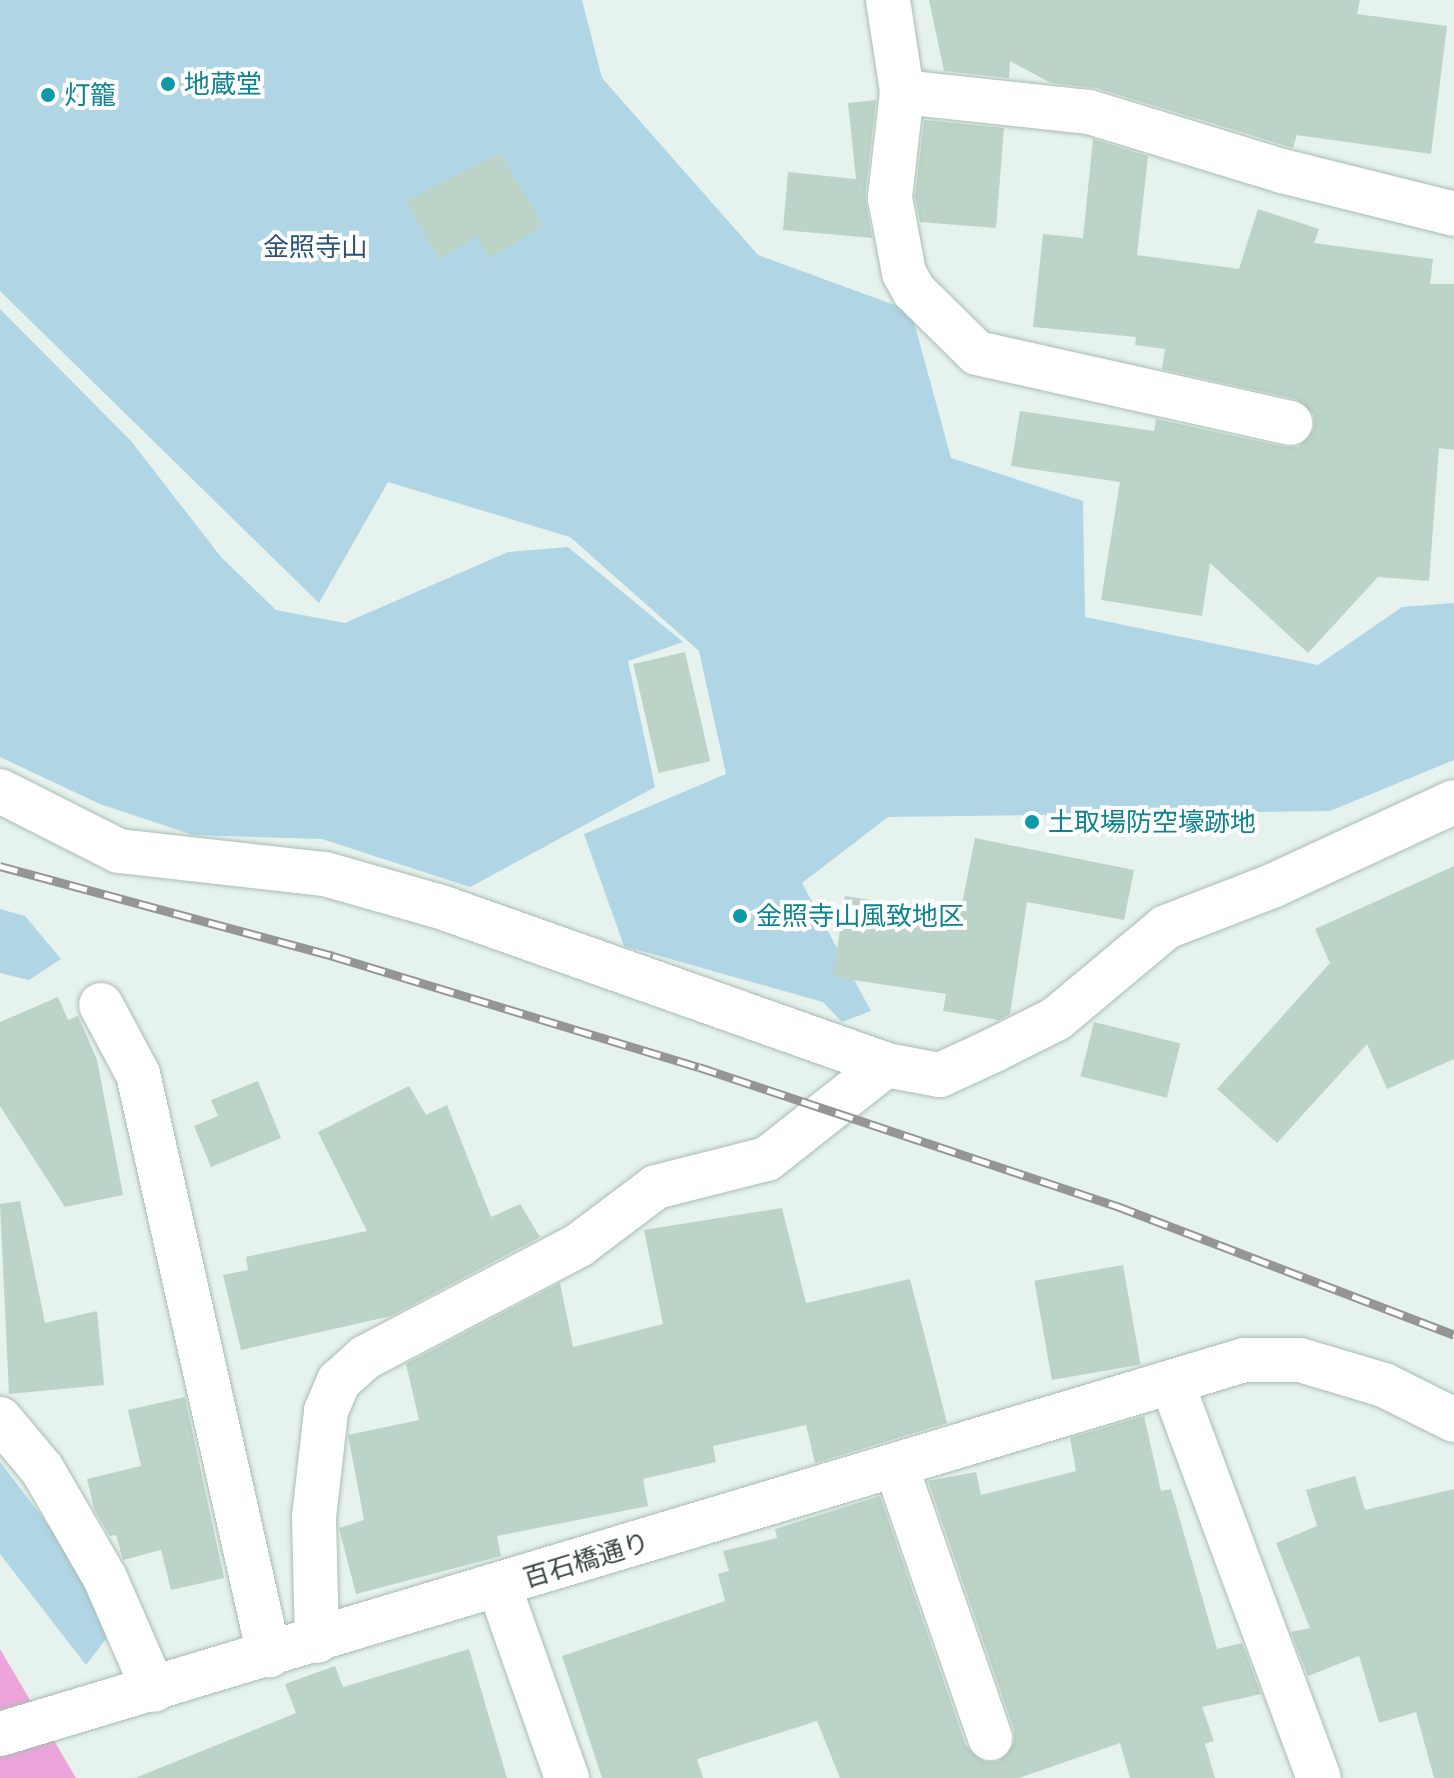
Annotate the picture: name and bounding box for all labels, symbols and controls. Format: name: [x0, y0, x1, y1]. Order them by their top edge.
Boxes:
place label: 地蔵堂: [184, 68, 262, 100]
marker: 地蔵堂: [159, 75, 177, 93]
place label: 灯籠: [64, 79, 116, 111]
marker: 灯籠: [39, 86, 57, 104]
park label: 金照寺山: [263, 231, 367, 263]
place label: 土取場防空壕跡地: [1048, 806, 1256, 838]
marker: 土取場防空壕跡地: [1023, 813, 1041, 831]
place label: 金照寺山風致地区: [756, 900, 964, 932]
marker: 金照寺山風致地区: [731, 907, 749, 925]
street label: 百石橋通り: [519, 1526, 653, 1594]

